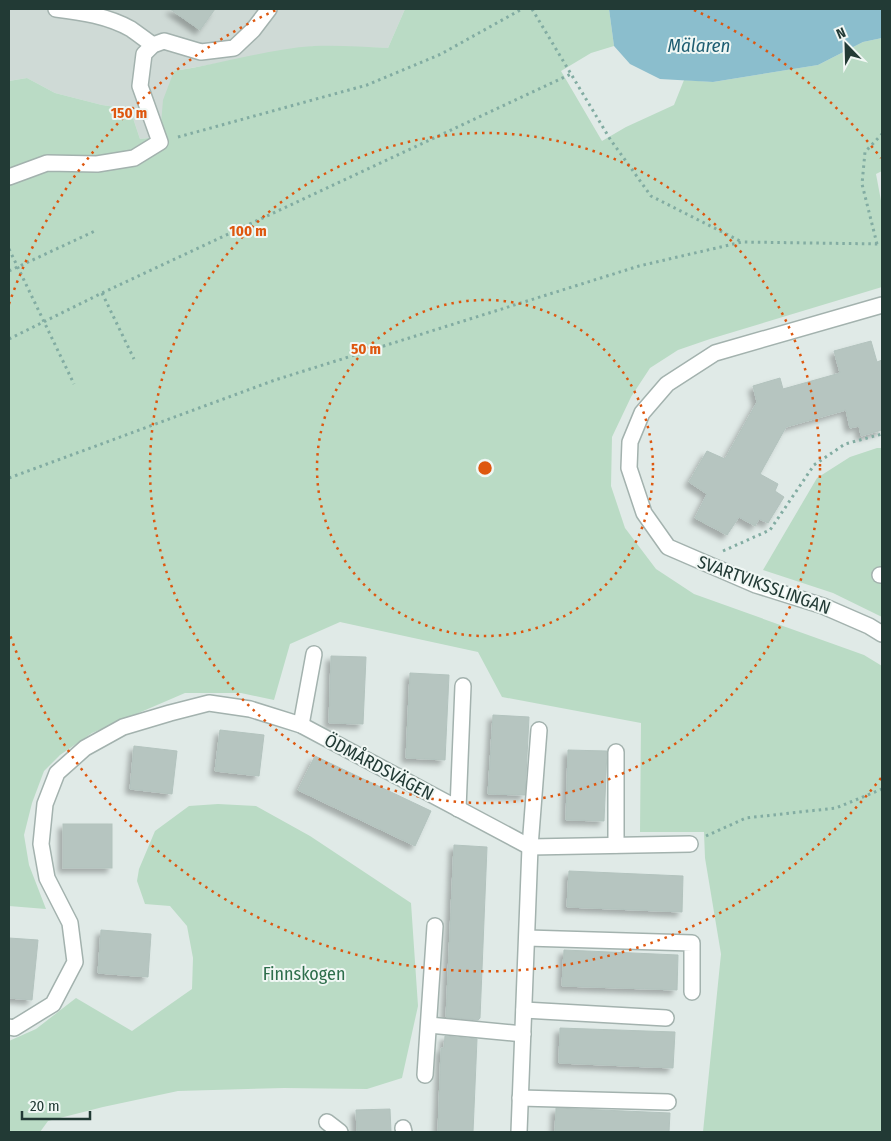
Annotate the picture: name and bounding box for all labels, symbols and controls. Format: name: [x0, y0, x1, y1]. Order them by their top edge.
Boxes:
north arrow: [821, 20, 871, 70]
text: N: [834, 24, 848, 43]
water label: Mälaren: [667, 34, 731, 57]
text: 150 m: [111, 104, 147, 122]
text: 100 m: [229, 222, 267, 240]
text: 50 m: [351, 340, 381, 358]
centre of rings: [476, 459, 494, 477]
street label: SVARTVIKSSLINGAN: [694, 551, 834, 619]
street label: ÖDMÅRDSVÄGEN: [321, 728, 438, 805]
park label: Finnskogen: [263, 963, 345, 985]
scale bar: [22, 1088, 90, 1120]
text: 20 m: [30, 1097, 60, 1115]

